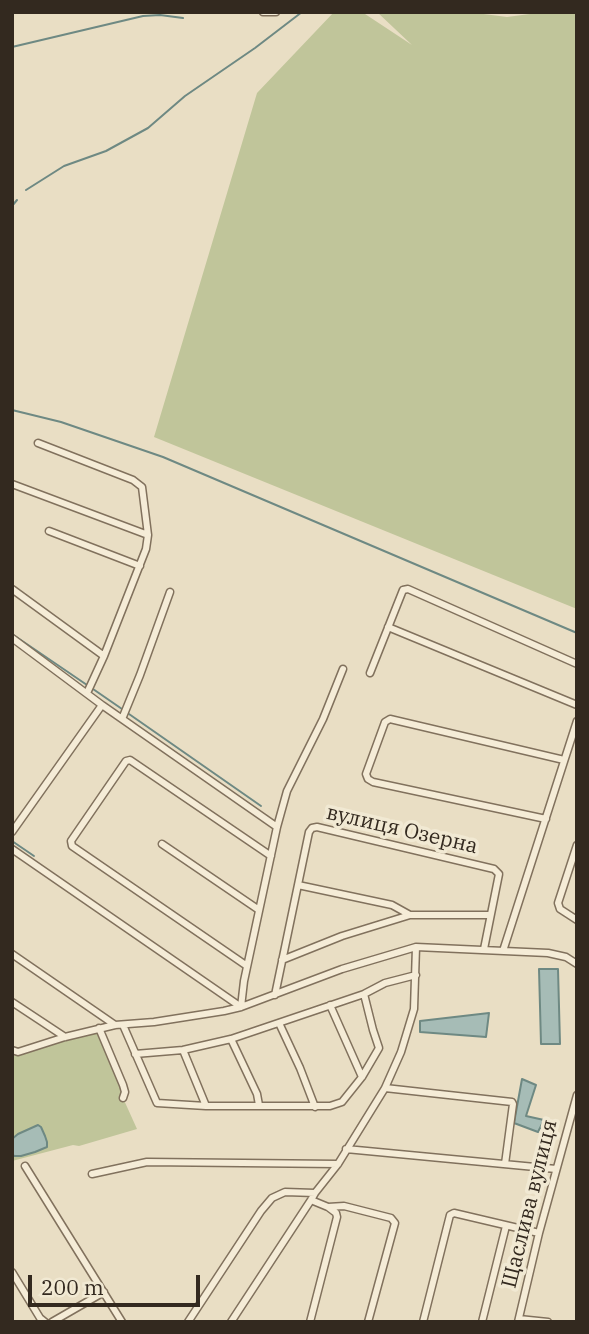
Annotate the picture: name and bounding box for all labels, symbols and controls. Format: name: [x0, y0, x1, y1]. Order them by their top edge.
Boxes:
street label: вулиця Озерна: [324, 800, 480, 860]
street label: Щаслива вулиця: [497, 1117, 563, 1291]
scale bar: [32, 1260, 203, 1304]
text: 200 m: [41, 1273, 104, 1301]

